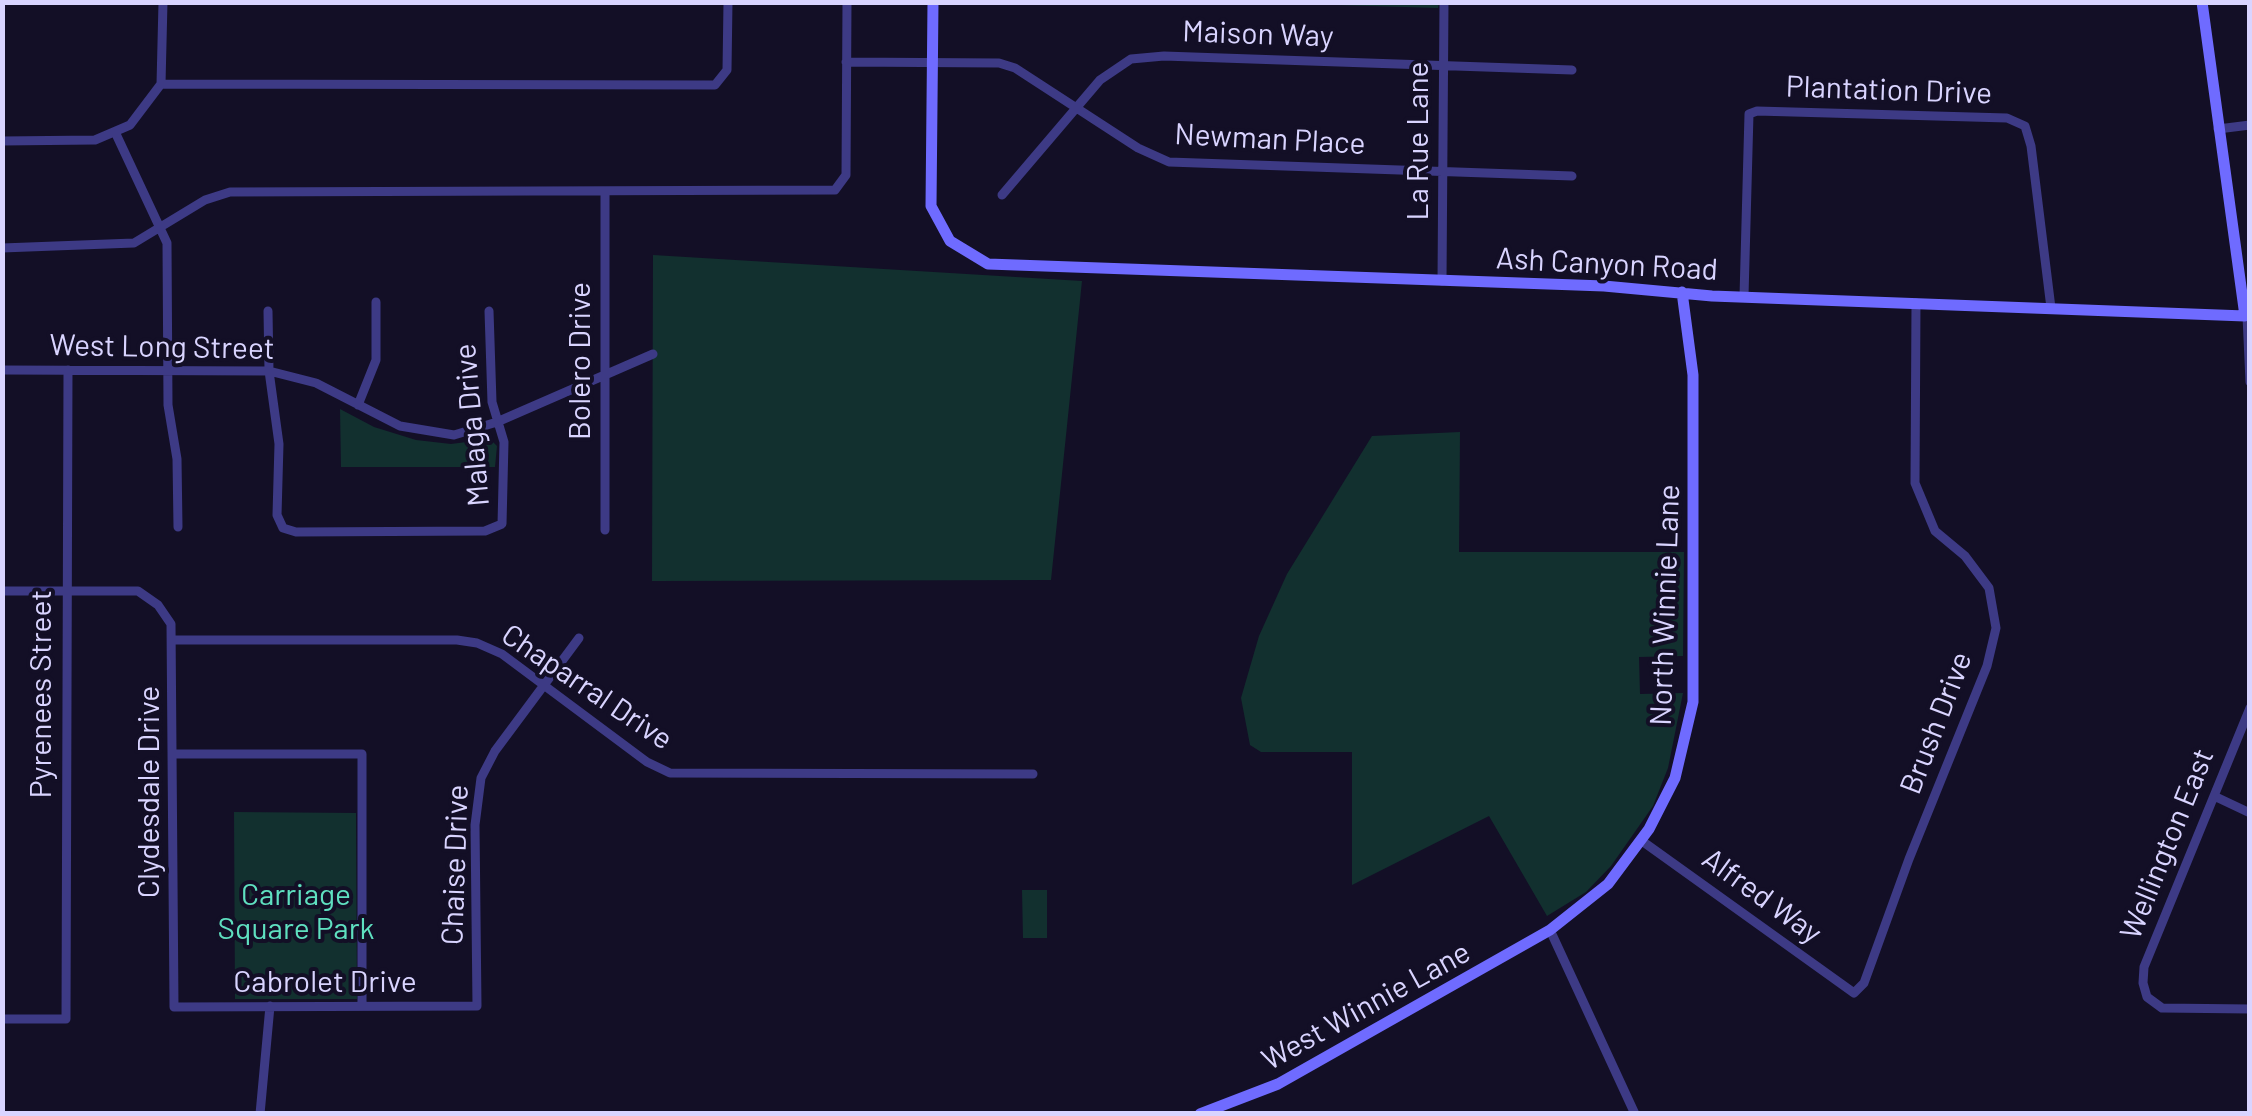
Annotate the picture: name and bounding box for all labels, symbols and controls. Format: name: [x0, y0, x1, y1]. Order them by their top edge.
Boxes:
street label: Maison Way: [1182, 13, 1334, 55]
street label: La Rue Lane: [1400, 61, 1436, 221]
street label: Plantation Drive: [1785, 68, 1993, 112]
street label: Newman Place: [1174, 116, 1366, 162]
street label: Ash Canyon Road: [1495, 240, 1719, 288]
street label: Bolero Drive: [562, 282, 598, 440]
street label: West Long Street: [49, 327, 275, 367]
street label: Malaga Drive: [447, 342, 497, 508]
street label: North Winnie Lane: [1643, 484, 1687, 726]
street label: Pyrenees Street: [23, 590, 59, 798]
street label: Chaparral Drive: [495, 617, 679, 757]
street label: Brush Drive: [1892, 647, 1980, 799]
street label: Clydesdale Drive: [131, 686, 167, 898]
street label: Wellington East: [2112, 743, 2222, 945]
street label: Chaise Drive: [434, 784, 476, 946]
street label: Alfred Way: [1695, 841, 1829, 951]
park label: Carriage Square Park: [217, 877, 375, 948]
street label: West Winnie Lane: [1256, 934, 1476, 1078]
street label: Cabrolet Drive: [233, 964, 417, 1000]

